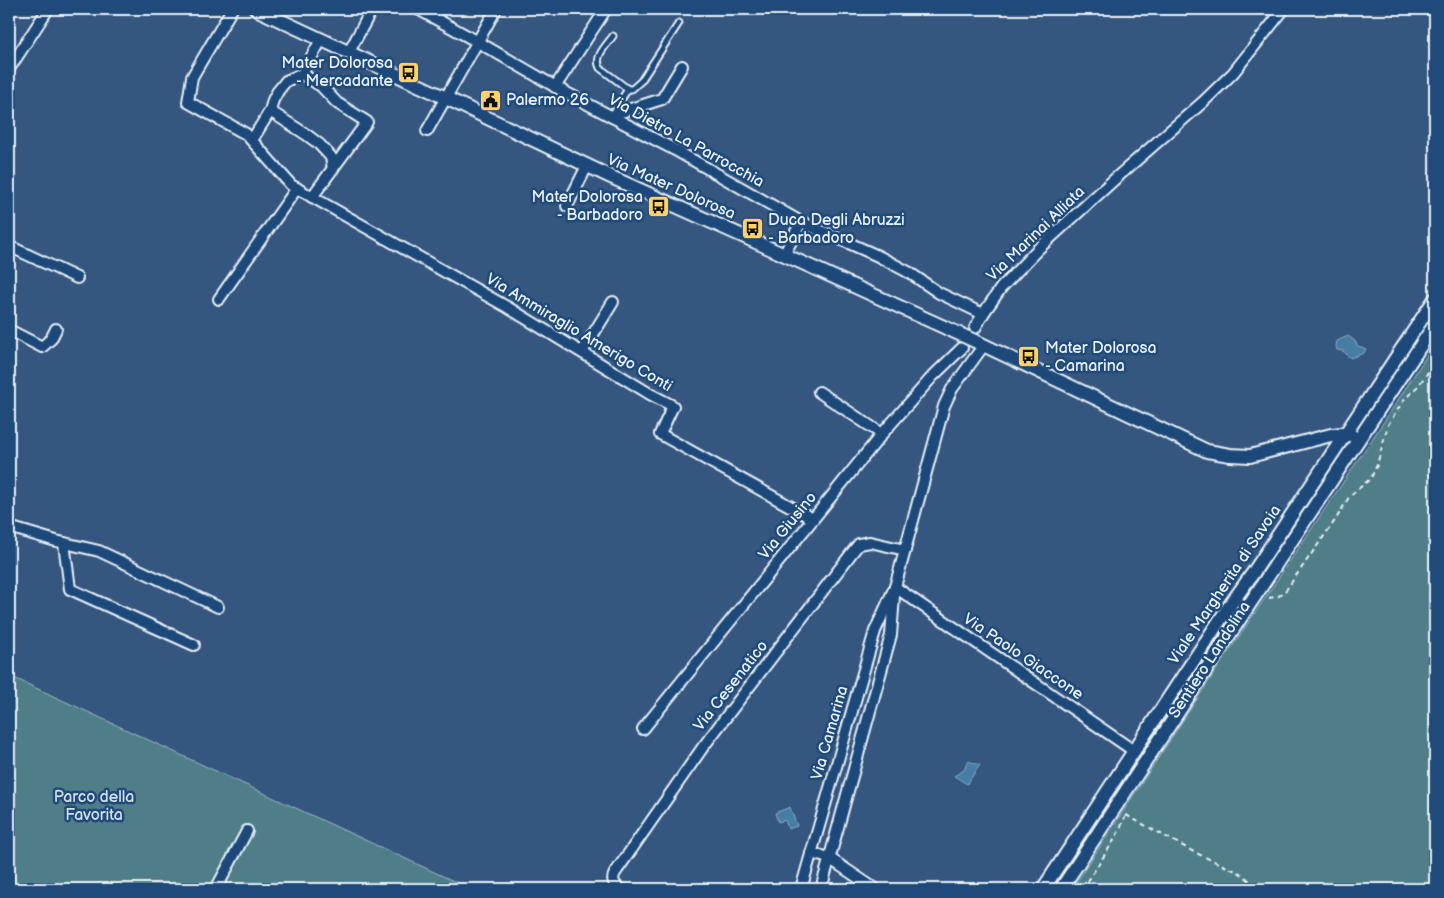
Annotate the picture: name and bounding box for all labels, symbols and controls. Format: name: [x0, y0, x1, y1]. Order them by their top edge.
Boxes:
place label: Mater Dolorosa - Mercadante: [282, 54, 394, 91]
bus stop icon: Mater Dolorosa - Mercadante: [397, 60, 421, 84]
public building icon: Palermo 26: [478, 88, 502, 112]
street label: Via Dietro La Parrocchia: [605, 90, 767, 192]
place label: Palermo 26: [506, 91, 589, 110]
street label: Via Mater Dolorosa: [604, 150, 738, 224]
street label: Via Marinai Alliata: [983, 182, 1089, 286]
place label: Mater Dolorosa - Barbadoro: [532, 188, 643, 225]
bus stop icon: Mater Dolorosa - Barbadoro: [647, 194, 671, 218]
place label: Duca Degli Abruzzi - Barbadoro: [768, 211, 905, 248]
bus stop icon: Duca Degli Abruzzi - Barbadoro: [740, 217, 764, 241]
street label: Via Ammiraglio Amerigo Conti: [482, 270, 676, 396]
place label: Mater Dolorosa - Camarina: [1045, 339, 1156, 376]
bus stop icon: Mater Dolorosa - Camarina: [1017, 345, 1041, 369]
street label: Via Giusino: [755, 488, 821, 564]
street label: Viale Margherita di Savoia: [1164, 502, 1286, 668]
street label: Sentiero Landolina: [1165, 598, 1255, 722]
street label: Via Paolo Giaccone: [959, 610, 1087, 705]
street label: Via Cesenatico: [690, 637, 772, 735]
street label: Via Camarina: [807, 684, 853, 782]
park label: Parco della Favorita: [54, 788, 134, 825]

